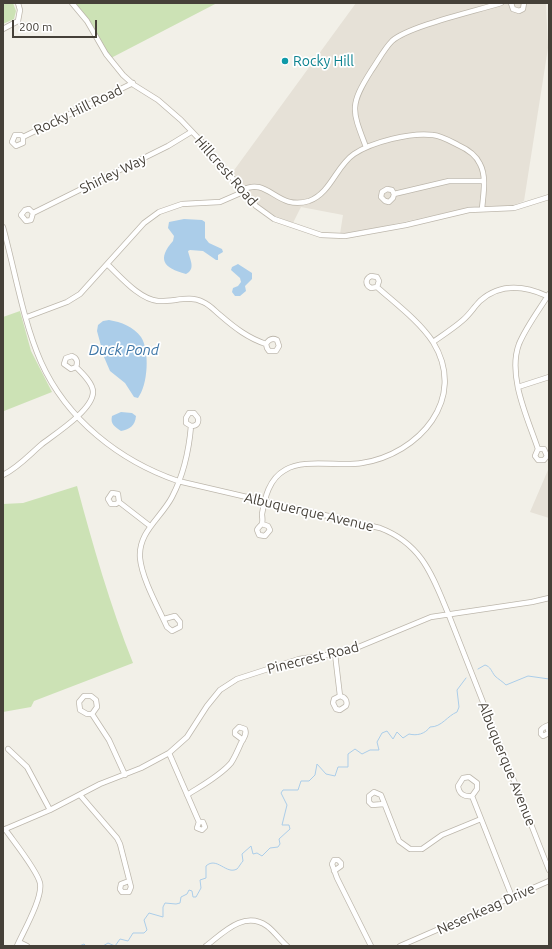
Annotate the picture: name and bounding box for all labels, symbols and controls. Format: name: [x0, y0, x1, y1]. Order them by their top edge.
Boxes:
scale bar: [14, 12, 99, 38]
text: 200 m: [19, 20, 52, 33]
place label: Rocky Hill: [293, 53, 354, 69]
marker: Rocky Hill: [280, 56, 290, 66]
street label: Rocky Hill Road: [31, 81, 125, 139]
street label: Hillcrest Road: [191, 133, 261, 209]
street label: Shirley Way: [77, 151, 149, 197]
water label: Duck Pond: [89, 341, 159, 359]
street label: Albuquerque Avenue: [243, 489, 375, 535]
street label: Pinecrest Road: [265, 638, 361, 678]
street label: Albuquerque Avenue: [474, 699, 540, 829]
street label: Nesenkeag Drive: [434, 880, 538, 938]

